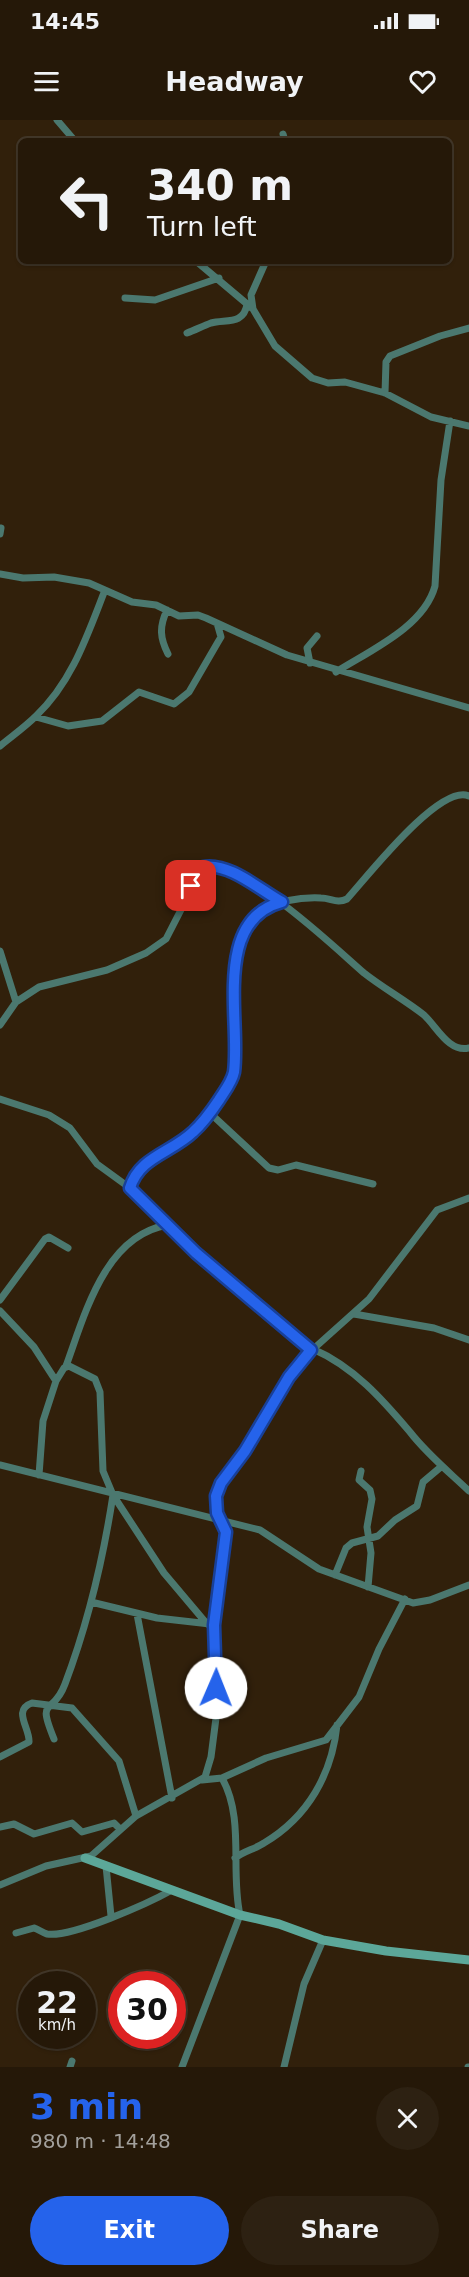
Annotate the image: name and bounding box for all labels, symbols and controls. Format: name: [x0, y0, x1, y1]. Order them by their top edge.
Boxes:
text: 14:45: [30, 9, 100, 34]
icon: menu: [30, 65, 63, 98]
icon: heart: [406, 65, 439, 98]
text: Headway: [165, 66, 304, 97]
text: 340 m: [147, 161, 293, 210]
icon: left: [48, 162, 126, 240]
text: Turn left: [147, 211, 257, 242]
pin: [165, 860, 216, 911]
icon: arrive: [174, 869, 207, 902]
position arrow: [184, 1656, 248, 1720]
speed limit sign: 30: [108, 1971, 186, 2049]
text: 22: [36, 1985, 78, 2020]
text: km/h: [38, 2016, 76, 2034]
text: 3 min: [30, 2086, 143, 2127]
button: close: [376, 2087, 439, 2150]
text: 980 m · 14:48: [30, 2129, 171, 2153]
button: Exit: [30, 2196, 229, 2265]
button: Share: [241, 2196, 439, 2265]

